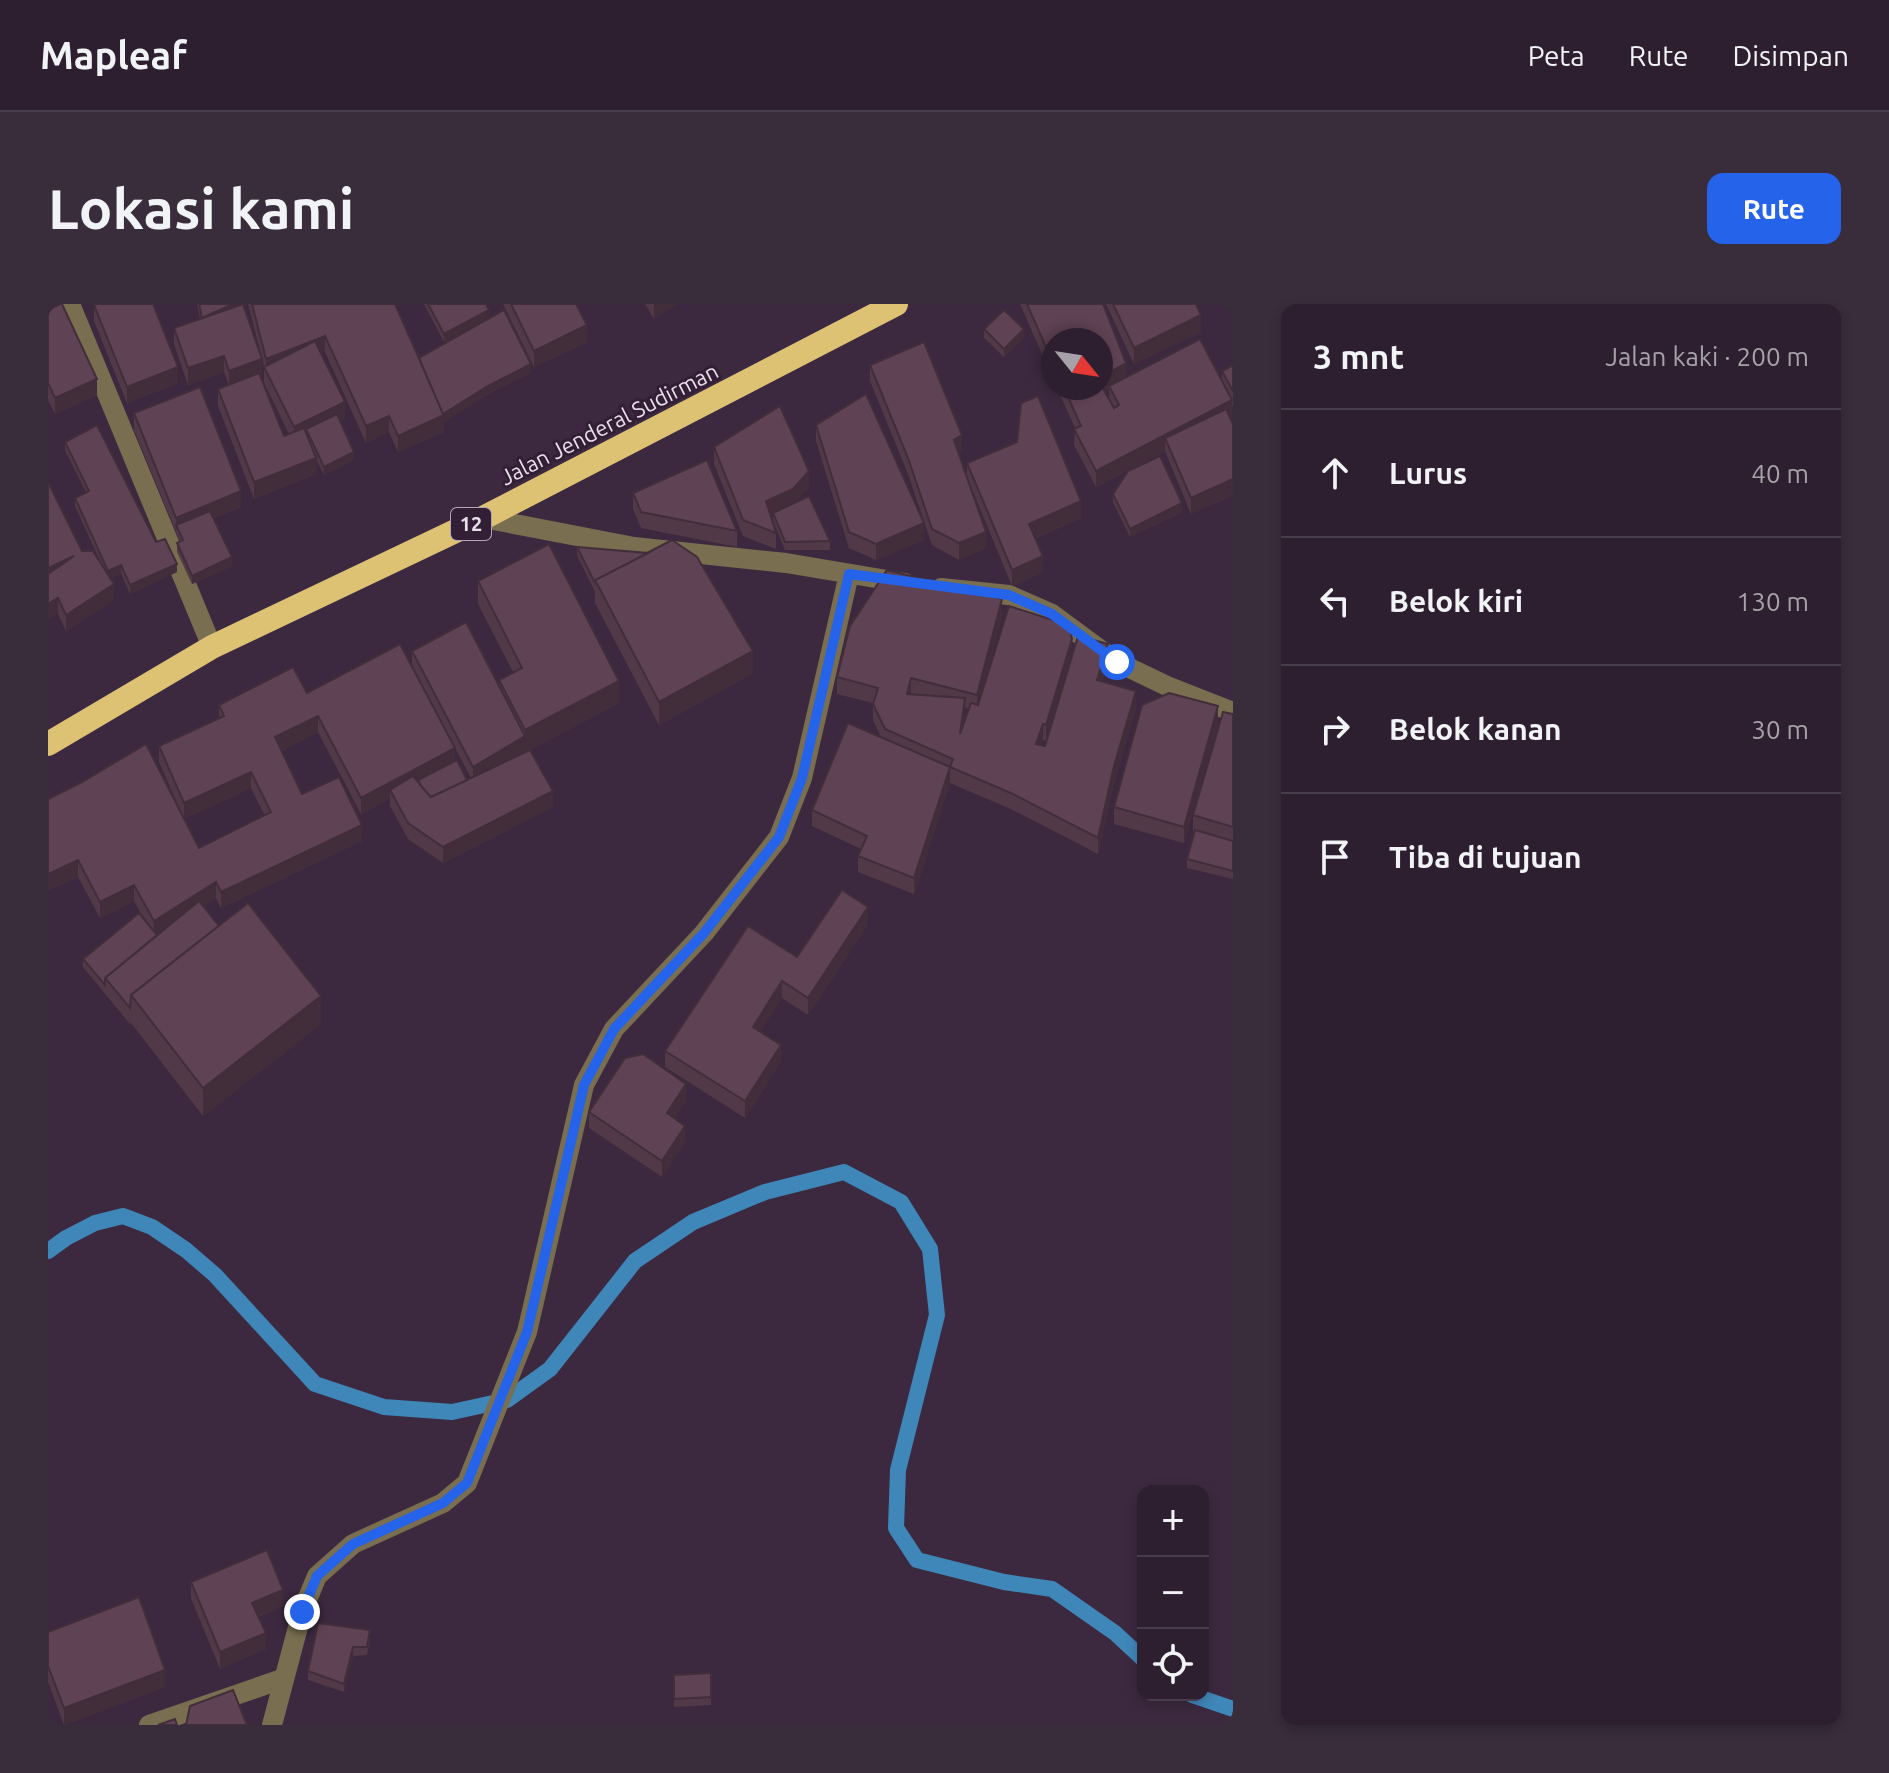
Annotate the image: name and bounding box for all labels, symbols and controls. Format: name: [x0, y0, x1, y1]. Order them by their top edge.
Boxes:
text: Mapleaf: [40, 34, 187, 76]
text: Peta: [1528, 40, 1585, 71]
text: Rute: [1629, 40, 1689, 71]
text: Disimpan: [1733, 40, 1849, 71]
button: Rute: [1707, 173, 1841, 244]
text: Lokasi kami: [48, 177, 354, 240]
north arrow: [1041, 328, 1113, 400]
text: 3 mnt: [1313, 337, 1404, 375]
text: Jalan kaki · 200 m: [1605, 342, 1809, 371]
street label: Jalan Jenderal Sudirman: [496, 358, 722, 489]
icon: ahead: [1313, 451, 1357, 495]
text: Lurus: [1389, 456, 1467, 490]
text: 40 m: [1751, 459, 1809, 488]
road number: 12: [451, 508, 491, 540]
icon: left: [1313, 579, 1357, 623]
text: Belok kiri: [1389, 584, 1523, 618]
text: 130 m: [1737, 587, 1809, 616]
route start: [1099, 644, 1135, 680]
icon: right: [1313, 707, 1357, 751]
text: Belok kanan: [1389, 712, 1562, 746]
text: 30 m: [1751, 715, 1809, 744]
icon: arrive: [1313, 835, 1357, 879]
text: Tiba di tujuan: [1389, 840, 1582, 874]
map controls: [1137, 1485, 1209, 1701]
button: +: [1137, 1485, 1209, 1557]
button: −: [1137, 1557, 1209, 1629]
route end: [284, 1594, 320, 1630]
button: locate: [1137, 1629, 1209, 1701]

